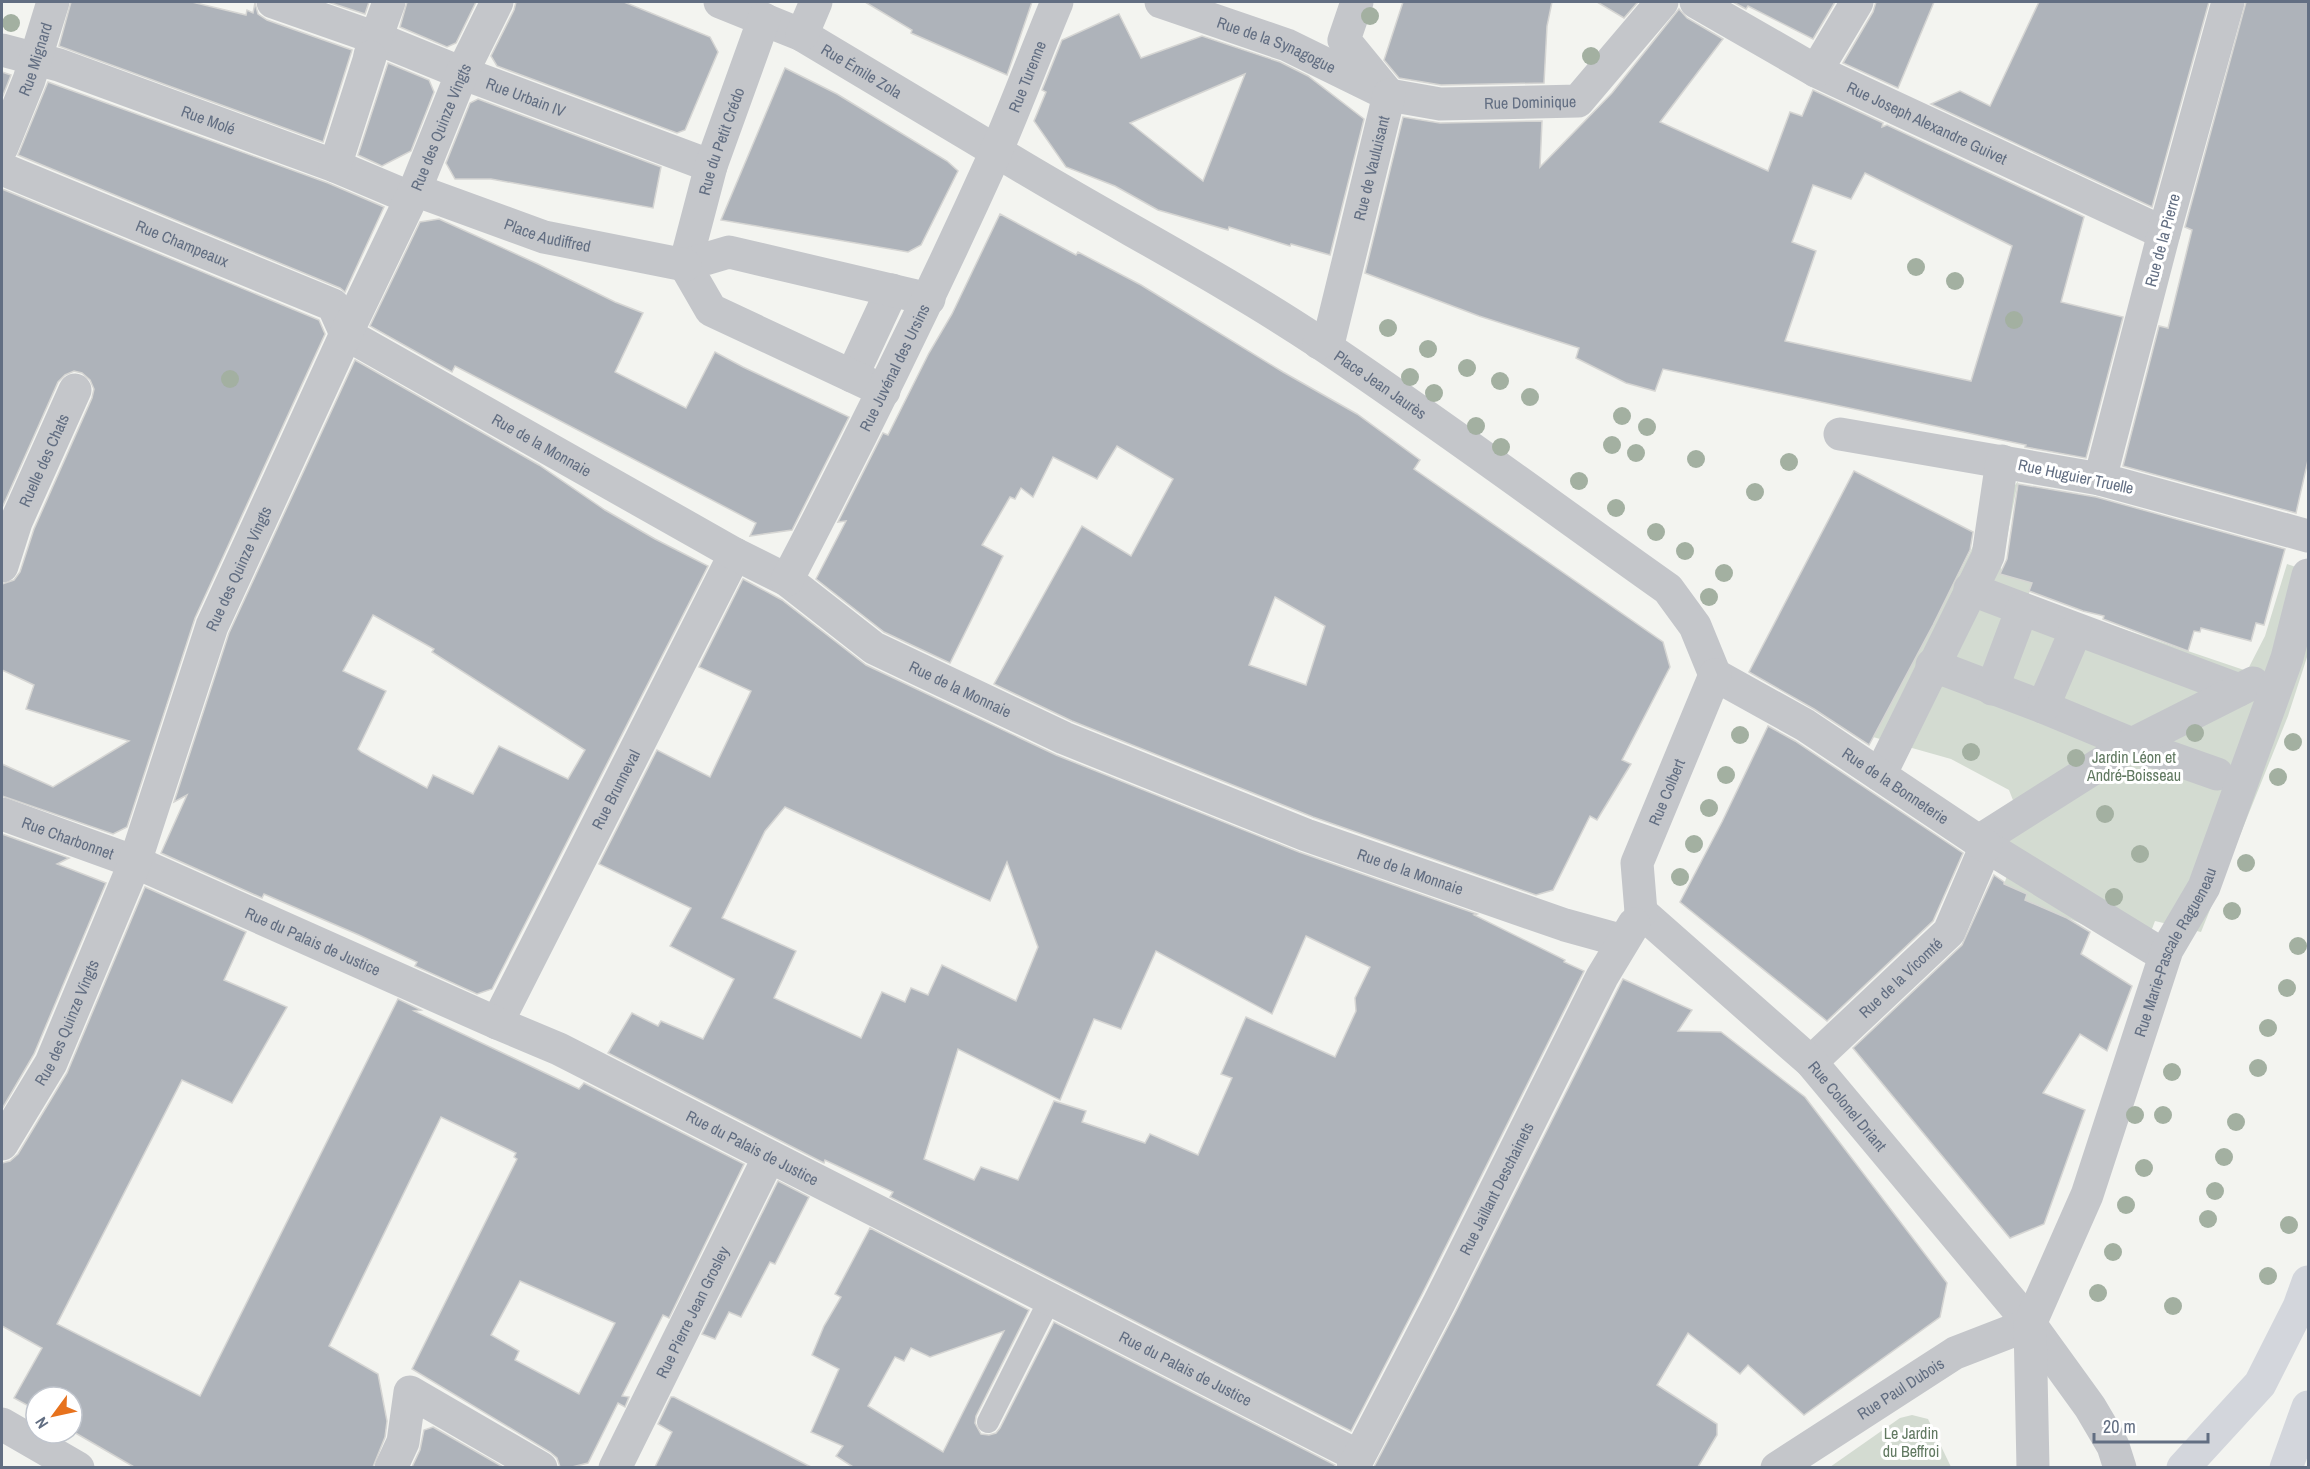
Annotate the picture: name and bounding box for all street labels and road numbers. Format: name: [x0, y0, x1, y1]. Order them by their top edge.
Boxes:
street label: Rue de la Synagogue: [1214, 11, 1339, 78]
street label: Rue Mignard: [13, 20, 57, 99]
street label: Rue Turenne: [1003, 37, 1051, 116]
street label: Rue Émile Zola: [817, 38, 907, 104]
street label: Rue des Quinze Vingts: [405, 59, 476, 194]
street label: Rue Urbain IV: [483, 72, 569, 122]
street label: Rue Joseph Alexandre Guivet: [1843, 76, 2011, 170]
street label: Rue du Petit Crédo: [693, 84, 749, 197]
street label: Rue Dominique: [1484, 90, 1576, 114]
street label: Rue Molé: [178, 100, 239, 140]
street label: Rue de Vauluisant: [1348, 113, 1395, 223]
street label: Rue de la Pierre: [2139, 191, 2185, 289]
street label: Place Audiffred: [501, 212, 593, 257]
street label: Rue Champeaux: [133, 214, 233, 272]
street label: Rue Juvénal des Ursins: [854, 300, 935, 435]
street label: Place Jean Jaurès: [1330, 345, 1431, 424]
street label: Rue de la Monnaie: [488, 408, 596, 482]
street label: Ruelle des Chats: [13, 410, 74, 510]
street label: Rue Huguier Truelle: [2016, 453, 2136, 499]
street label: Rue des Quinze Vingts: [200, 502, 277, 635]
street label: Rue de la Monnaie: [906, 655, 1015, 723]
street label: Rue de la Bonneterie: [1838, 742, 1953, 829]
street label: Rue Brunneval: [586, 746, 645, 833]
street label: Rue Colbert: [1643, 755, 1690, 829]
street label: Rue Charbonnet: [19, 811, 117, 865]
street label: Rue de la Monnaie: [1354, 843, 1466, 900]
street label: Rue Marie-Pascale Ragueneau: [2128, 864, 2221, 1040]
street label: Rue du Palais de Justice: [242, 901, 384, 981]
street label: Rue de la Vicomté: [1854, 933, 1947, 1023]
street label: Rue des Quinze Vingts: [29, 956, 104, 1090]
street label: Rue Colonel Driant: [1803, 1056, 1892, 1156]
street label: Rue du Palais de Justice: [682, 1105, 823, 1191]
street label: Rue Jaillant Deschainets: [1454, 1118, 1539, 1259]
street label: Rue Pierre Jean Grosley: [650, 1242, 734, 1382]
street label: Rue du Palais de Justice: [1116, 1325, 1256, 1411]
street label: Rue Paul Dubois: [1853, 1352, 1948, 1424]

